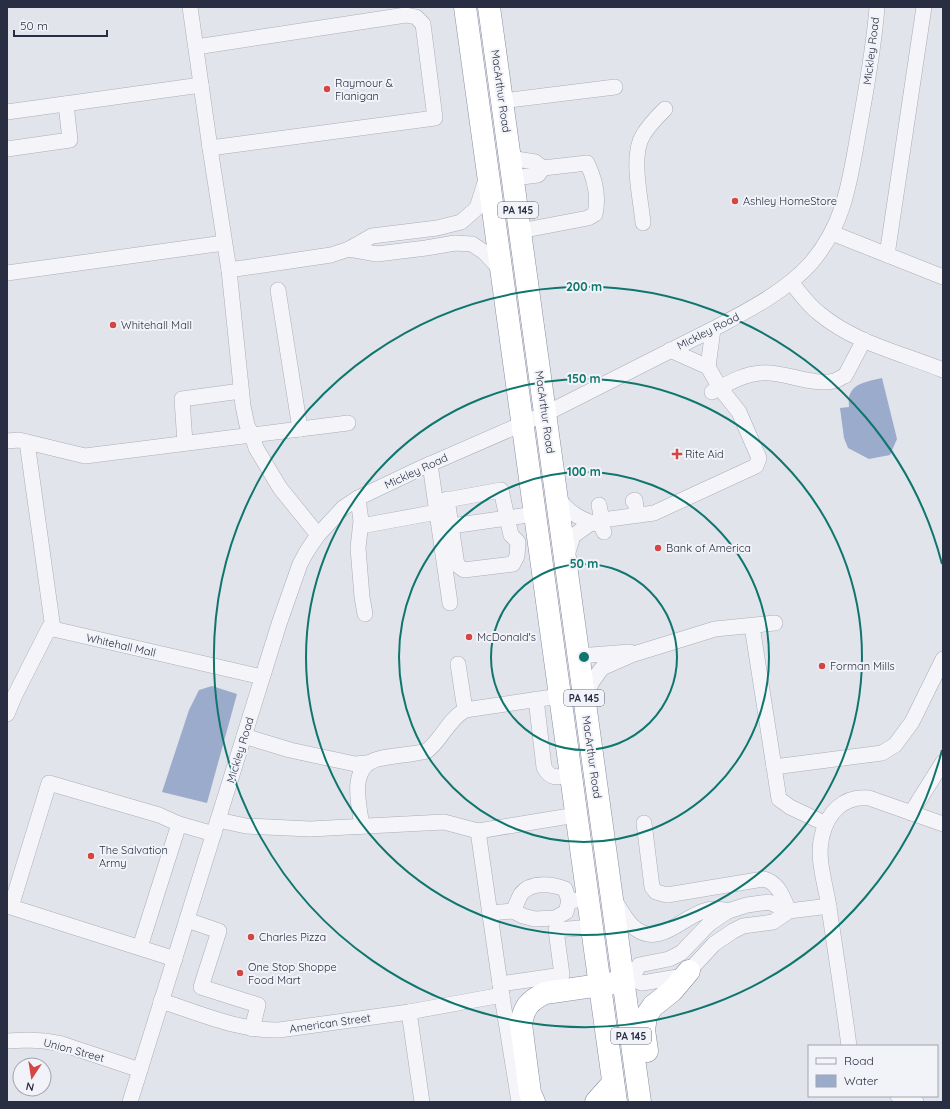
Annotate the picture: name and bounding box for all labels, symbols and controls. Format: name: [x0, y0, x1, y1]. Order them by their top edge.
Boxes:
scale bar: [14, 12, 107, 38]
street label: Mickley Road: [860, 16, 882, 86]
text: 50 m: [20, 18, 48, 33]
street label: MacArthur Road: [488, 49, 514, 133]
place label: Raymour & Flanigan: [335, 76, 394, 103]
marker: Raymour & Flanigan: [322, 84, 332, 94]
place label: Ashley HomeStore: [743, 194, 837, 208]
marker: Ashley HomeStore: [730, 196, 740, 206]
road number: PA 145: [498, 202, 538, 218]
text: 200 m: [566, 279, 602, 294]
street label: Mickley Road: [674, 309, 742, 353]
place label: Whitehall Mall: [121, 318, 192, 332]
marker: Whitehall Mall: [108, 320, 118, 330]
street label: MacArthur Road: [532, 370, 558, 454]
text: 150 m: [567, 371, 601, 386]
place label: Rite Aid: [685, 447, 724, 461]
marker: Rite Aid: [672, 449, 682, 459]
street label: Mickley Road: [382, 450, 450, 492]
text: 100 m: [567, 464, 601, 479]
place label: Bank of America: [666, 541, 751, 555]
marker: Bank of America: [653, 543, 663, 553]
text: 50 m: [570, 556, 598, 571]
street label: Whitehall Mall: [85, 630, 157, 660]
place label: McDonald's: [477, 630, 536, 644]
marker: McDonald's: [464, 632, 474, 642]
centre of rings: [577, 650, 591, 664]
place label: Forman Mills: [830, 659, 895, 673]
marker: Forman Mills: [817, 661, 827, 671]
road number: PA 145: [564, 690, 604, 706]
street label: Mickley Road: [223, 715, 257, 785]
street label: MacArthur Road: [579, 715, 605, 799]
place label: The Salvation Army: [99, 843, 168, 870]
marker: The Salvation Army: [86, 851, 96, 861]
place label: Charles Pizza: [259, 930, 326, 944]
marker: Charles Pizza: [246, 932, 256, 942]
place label: One Stop Shoppe Food Mart: [248, 960, 337, 987]
marker: One Stop Shoppe Food Mart: [235, 968, 245, 978]
street label: American Street: [289, 1010, 372, 1036]
road number: PA 145: [611, 1028, 651, 1044]
street label: Union Street: [42, 1035, 106, 1065]
legend: [808, 1045, 938, 1097]
text: Road: [844, 1053, 874, 1068]
north arrow: [12, 1057, 52, 1097]
text: Water: [844, 1073, 879, 1088]
text: N: [25, 1079, 35, 1094]

